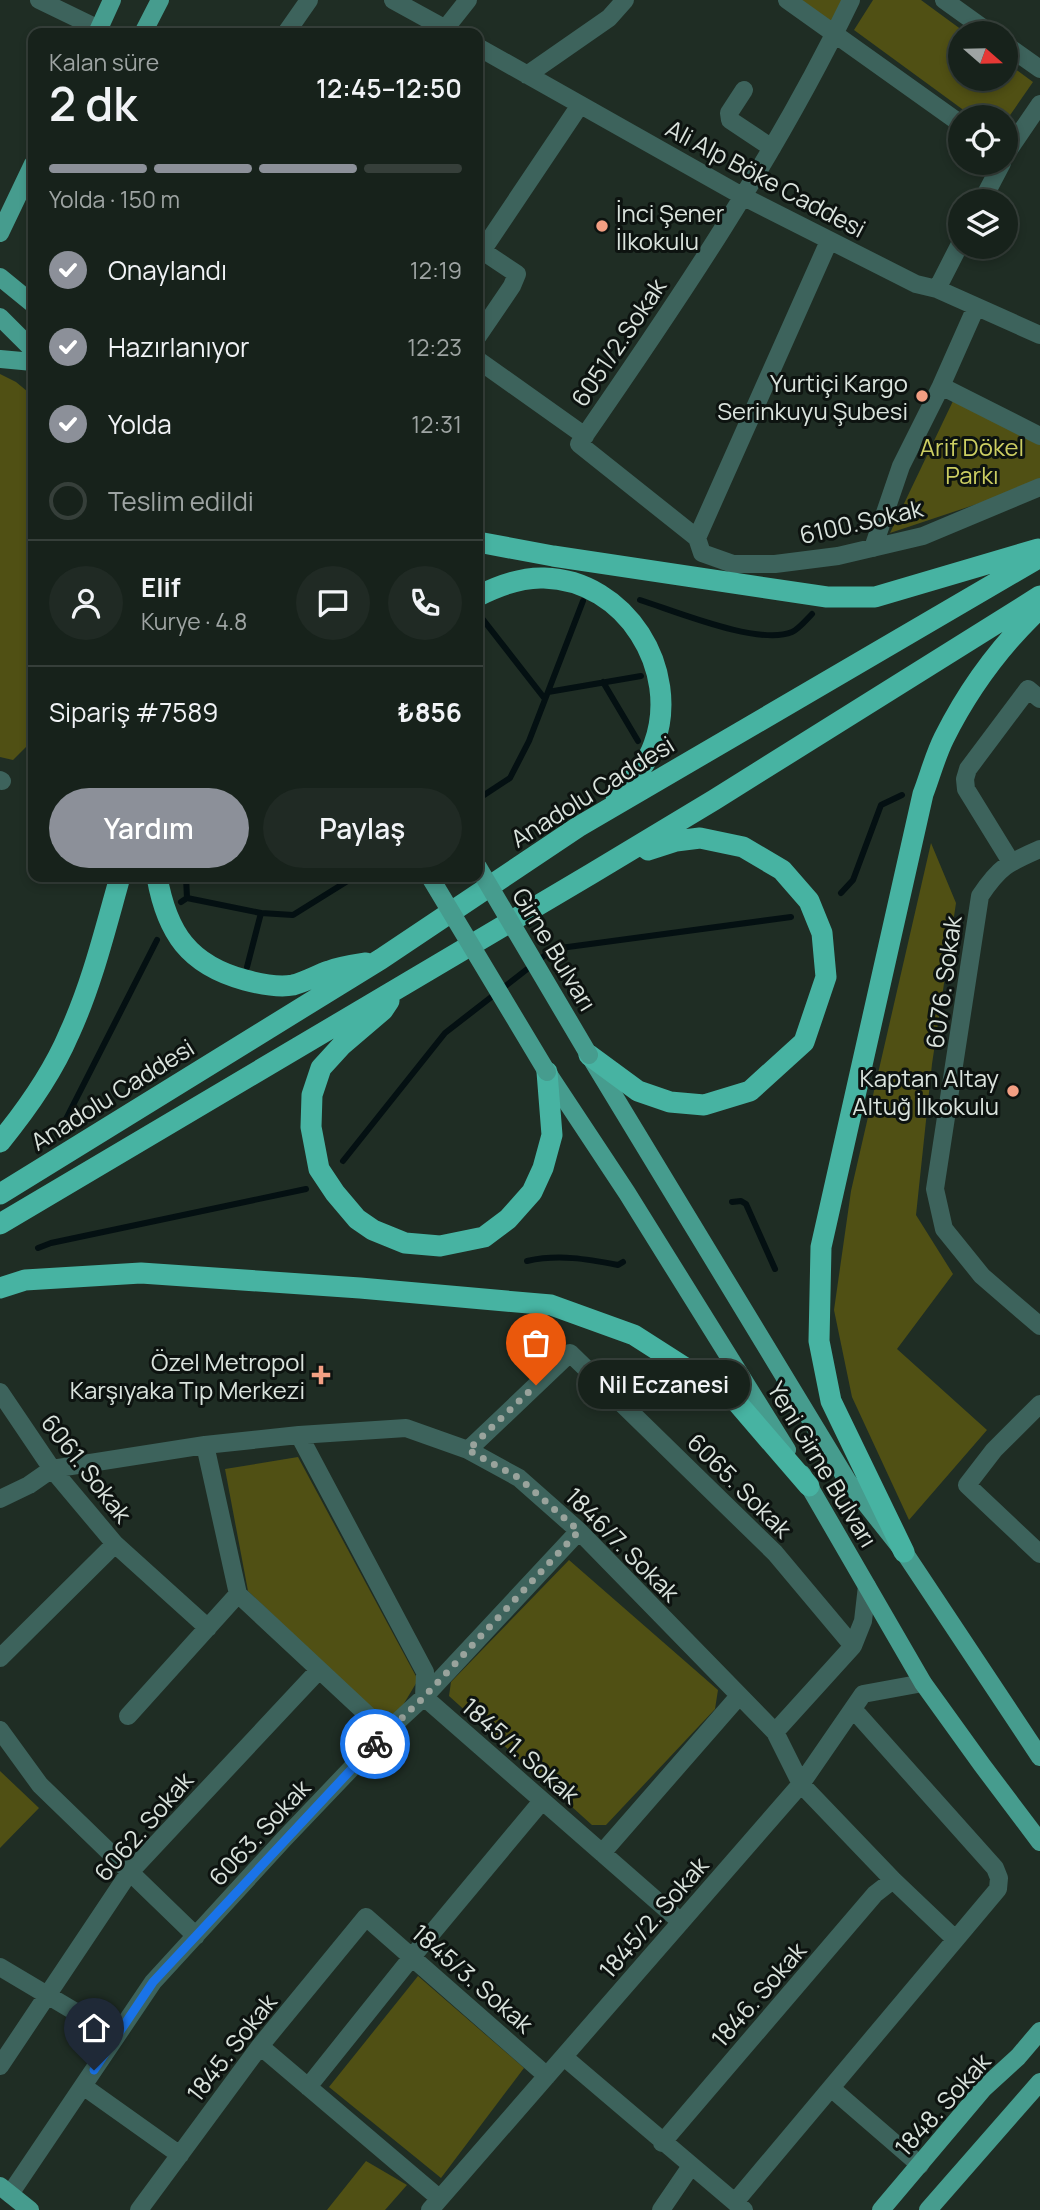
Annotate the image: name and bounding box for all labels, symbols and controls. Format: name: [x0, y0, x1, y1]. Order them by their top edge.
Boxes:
north arrow: [948, 21, 1018, 91]
map controls: [948, 21, 1018, 259]
text: Kalan süre: [49, 46, 159, 78]
text: 12:45–12:50: [316, 70, 462, 106]
text: 2 dk: [49, 72, 137, 135]
button: locate: [948, 105, 1018, 175]
street label: Ali Alp Böke Caddesi: [660, 111, 872, 245]
text: Yolda · 150 m: [49, 183, 180, 215]
button: layers: [948, 189, 1018, 259]
place label: İnci Şener İlkokulu: [616, 196, 725, 257]
marker: İnci Şener İlkokulu: [594, 218, 610, 234]
icon: check: [49, 251, 87, 289]
text: Onaylandı: [108, 252, 227, 288]
text: 12:19: [410, 254, 462, 286]
street label: 6051/2.Sokak: [563, 271, 674, 413]
icon: check: [49, 328, 87, 366]
text: Hazırlanıyor: [108, 329, 249, 365]
text: 12:23: [407, 331, 462, 363]
place label: Yurtiçi Kargo Serinkuyu Şubesi: [717, 366, 908, 427]
marker: Yurtiçi Kargo Serinkuyu Şubesi: [914, 388, 930, 404]
icon: check: [49, 405, 87, 443]
text: Yolda: [108, 406, 172, 442]
text: 12:31: [411, 408, 462, 440]
park label: Arif Dökel Parkı: [920, 430, 1024, 491]
text: Teslim edildi: [108, 483, 254, 519]
street label: 6100.Sokak: [796, 491, 927, 551]
button: person: [49, 566, 123, 640]
button: chat: [296, 566, 370, 640]
button: phone: [388, 566, 462, 640]
text: Elif: [141, 569, 181, 605]
text: Kurye · 4.8: [141, 605, 247, 637]
text: Sipariş #7589: [49, 694, 218, 730]
text: ₺856: [398, 694, 462, 730]
street label: Anadolu Caddesi: [504, 727, 680, 855]
button: Yardım: [49, 788, 249, 868]
button: Paylaş: [263, 788, 462, 868]
street label: Girne Bulvarı: [505, 881, 605, 1017]
street label: 6076. Sokak: [917, 913, 969, 1050]
street label: Anadolu Caddesi: [24, 1030, 200, 1158]
place label: Kaptan Altay Altuğ İlkokulu: [852, 1061, 999, 1122]
marker: Kaptan Altay Altuğ İlkokulu: [1005, 1083, 1021, 1099]
pin: [506, 1313, 566, 1385]
icon: bag: [517, 1324, 555, 1362]
place label: Özel Metropol Karşıyaka Tıp Merkezi: [70, 1345, 305, 1406]
callout: Nil Eczanesi: [578, 1360, 750, 1410]
marker: Özel Metropol Karşıyaka Tıp Merkezi: [311, 1365, 331, 1385]
text: Nil Eczanesi: [599, 1368, 729, 1400]
street label: Yeni Girne Bulvarı: [761, 1375, 885, 1553]
street label: 6061. Sokak: [34, 1407, 141, 1530]
street label: 6065. Sokak: [680, 1425, 800, 1545]
street label: 1846/7. Sokak: [559, 1480, 688, 1609]
street label: 1845/1. Sokak: [455, 1690, 588, 1811]
courier: [340, 1709, 410, 1779]
icon: bike: [356, 1725, 394, 1763]
street label: 6062. Sokak: [86, 1763, 200, 1888]
street label: 6063. Sokak: [201, 1771, 318, 1893]
street label: 1845/2. Sokak: [591, 1848, 716, 1985]
street label: 1845/3. Sokak: [405, 1916, 542, 2041]
street label: 1846. Sokak: [703, 1934, 814, 2054]
street label: 1845. Sokak: [178, 1985, 284, 2108]
pin: [64, 1998, 124, 2070]
icon: home: [75, 2009, 113, 2047]
street label: 1848. Sokak: [887, 2044, 998, 2163]

